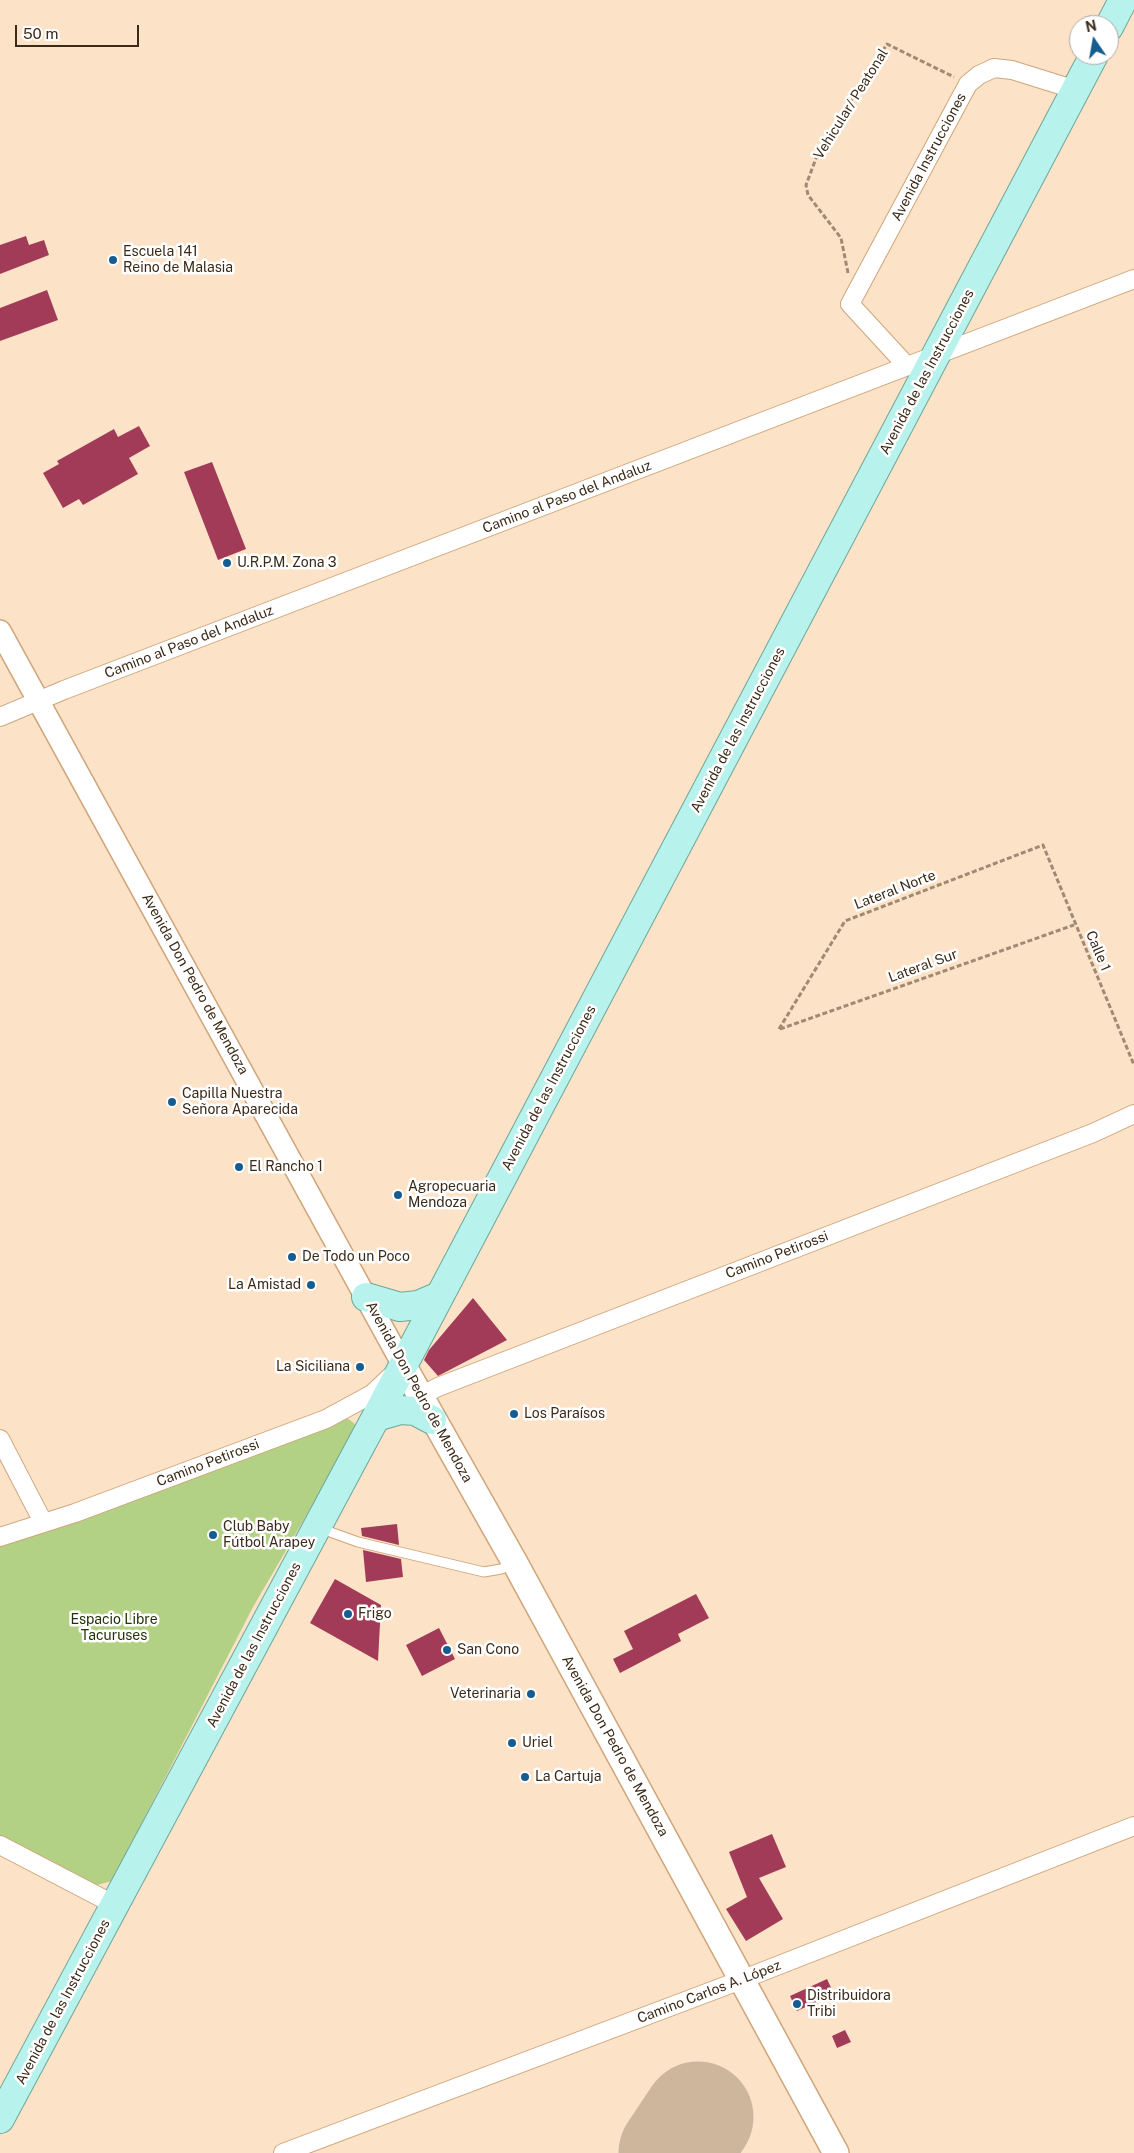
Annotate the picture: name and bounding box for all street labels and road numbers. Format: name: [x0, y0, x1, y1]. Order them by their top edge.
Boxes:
street label: Vehicular/ Peatonal: [810, 46, 892, 162]
street label: Avenida Instrucciones: [888, 90, 970, 224]
street label: Avenida de las Instrucciones: [876, 287, 978, 457]
street label: Camino al Paso del Andaluz: [480, 457, 654, 537]
street label: Camino al Paso del Andaluz: [102, 602, 276, 682]
street label: Avenida de las Instrucciones: [687, 645, 789, 815]
street label: Lateral Norte: [852, 867, 938, 913]
street label: Avenida Don Pedro de Mendoza: [138, 890, 252, 1078]
street label: Calle 1: [1082, 928, 1114, 974]
street label: Lateral Sur: [886, 946, 960, 986]
street label: Avenida de las Instrucciones: [498, 1003, 600, 1173]
street label: Camino Petirossi: [723, 1228, 831, 1282]
street label: Avenida Don Pedro de Mendoza: [362, 1298, 476, 1486]
street label: Camino Petirossi: [154, 1436, 262, 1490]
street label: Avenida de las Instrucciones: [203, 1560, 305, 1730]
street label: Avenida Don Pedro de Mendoza: [558, 1652, 672, 1840]
street label: Avenida de las Instrucciones: [12, 1917, 114, 2087]
street label: Camino Carlos A. López: [635, 1957, 783, 2027]

